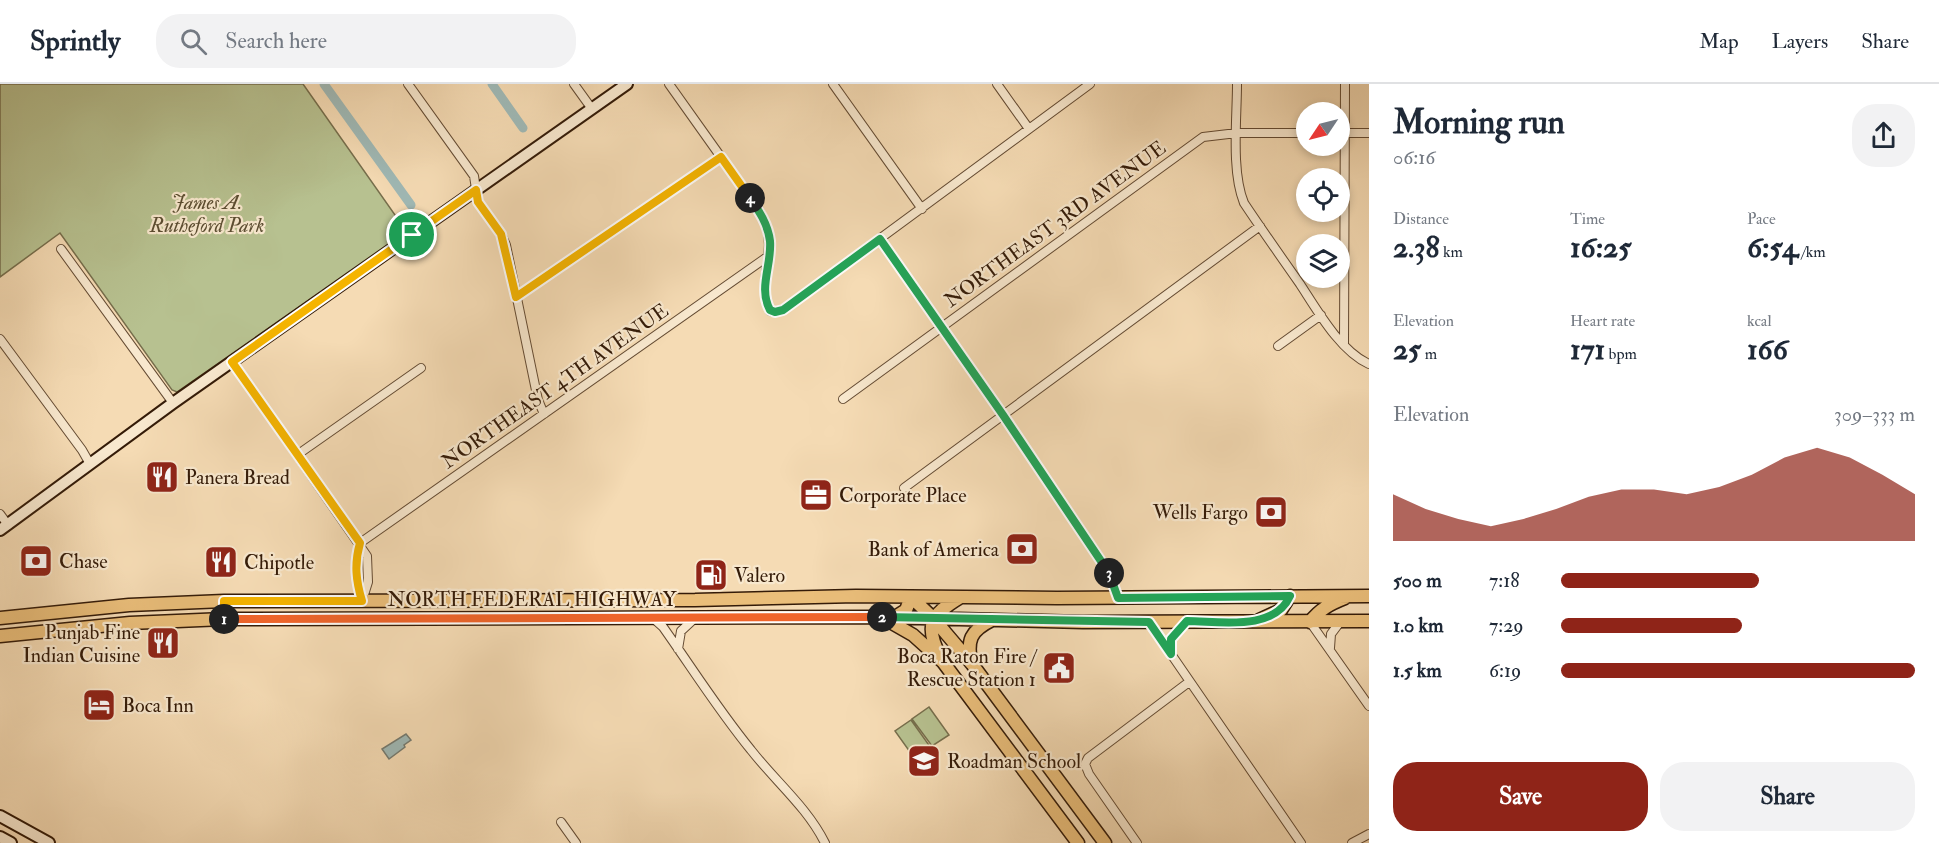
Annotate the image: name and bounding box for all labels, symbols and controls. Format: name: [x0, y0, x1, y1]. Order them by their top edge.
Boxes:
search box: [156, 14, 576, 68]
text: Sprintly: [30, 24, 120, 59]
icon: search: [177, 25, 210, 58]
text: Search here: [225, 27, 327, 55]
text: Map: [1699, 28, 1739, 55]
text: Layers: [1772, 28, 1828, 55]
text: Share: [1861, 28, 1909, 55]
north arrow: [1296, 102, 1350, 156]
map controls: [1296, 102, 1350, 288]
text: Morning run: [1393, 102, 1565, 143]
button: share: [1852, 104, 1915, 167]
street label: NORTHEAST 3RD AVENUE: [939, 135, 1171, 313]
text: 06:16: [1393, 145, 1435, 170]
button: locate: [1296, 168, 1350, 222]
pin: 4: [735, 183, 765, 213]
text: 4: [746, 188, 754, 208]
park label: James A. Rutheford Park: [149, 190, 264, 238]
pin: [386, 209, 437, 260]
text: Distance: [1393, 209, 1449, 229]
text: Time: [1570, 209, 1605, 229]
text: Pace: [1747, 209, 1776, 229]
icon: arrive: [395, 218, 428, 251]
text: 2.38: [1393, 229, 1440, 266]
text: 16:25: [1570, 229, 1631, 266]
text: 6:54: [1747, 229, 1798, 266]
button: layers: [1296, 234, 1350, 288]
text: km: [1440, 242, 1463, 262]
text: /km: [1798, 242, 1826, 262]
street label: NORTHEAST 4TH AVENUE: [437, 298, 673, 474]
text: Elevation: [1393, 311, 1454, 331]
text: Heart rate: [1570, 311, 1635, 331]
text: kcal: [1747, 311, 1772, 331]
text: 25: [1393, 331, 1421, 368]
text: 171: [1570, 331, 1605, 368]
text: 166: [1747, 331, 1788, 368]
text: m: [1421, 344, 1437, 364]
text: bpm: [1605, 344, 1637, 364]
text: Elevation: [1393, 402, 1469, 427]
text: 309–333 m: [1834, 402, 1915, 427]
restaurant icon: Panera Bread: [144, 459, 180, 495]
place label: Panera Bread: [185, 465, 290, 490]
office icon: Corporate Place: [798, 477, 834, 513]
place label: Corporate Place: [839, 483, 967, 509]
bank icon: Wells Fargo: [1253, 494, 1289, 530]
place label: Wells Fargo: [1152, 500, 1248, 525]
bank icon: Bank of America: [1004, 531, 1040, 567]
place label: Bank of America: [868, 537, 1000, 562]
bank icon: Chase: [18, 543, 54, 579]
restaurant icon: Chipotle: [203, 544, 239, 580]
place label: Chase: [59, 549, 108, 574]
place label: Chipotle: [244, 550, 314, 576]
fuel station icon: Valero: [693, 557, 729, 593]
pin: 3: [1094, 558, 1124, 588]
place label: Valero: [734, 563, 785, 588]
text: 3: [1106, 563, 1112, 583]
text: 500 m: [1393, 568, 1442, 593]
text: 7:18: [1489, 568, 1520, 593]
street label: NORTH FEDERAL HIGHWAY: [388, 587, 678, 612]
pin: 2: [867, 602, 897, 632]
pin: 1: [209, 604, 239, 634]
text: 2: [878, 607, 886, 627]
text: 1: [221, 609, 227, 629]
text: 1.0 km: [1393, 613, 1444, 638]
text: 7:29: [1489, 613, 1524, 638]
place label: Punjab Fine Indian Cuisine: [23, 620, 140, 668]
restaurant icon: Punjab Fine Indian Cuisine: [145, 625, 181, 661]
place label: Boca Raton Fire / Rescue Station 1: [897, 644, 1038, 692]
public building icon: Boca Raton Fire / Rescue Station 1: [1041, 650, 1077, 686]
text: 1.5 km: [1393, 658, 1442, 683]
text: 6:19: [1489, 658, 1521, 683]
hotel icon: Boca Inn: [81, 687, 117, 723]
place label: Boca Inn: [122, 693, 194, 718]
school or university icon: Roadman School: [906, 743, 942, 779]
place label: Roadman School: [947, 749, 1081, 774]
button: Save: [1393, 762, 1648, 831]
button: Share: [1660, 762, 1915, 831]

